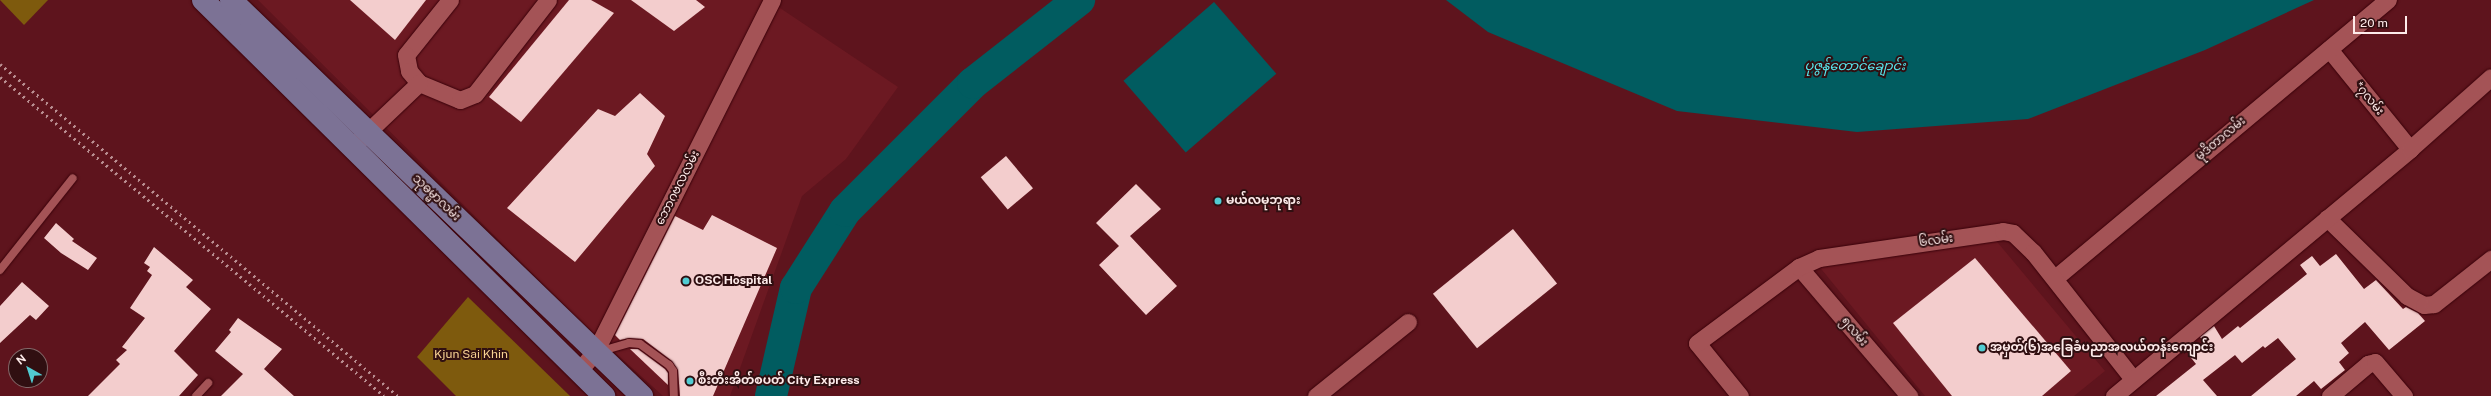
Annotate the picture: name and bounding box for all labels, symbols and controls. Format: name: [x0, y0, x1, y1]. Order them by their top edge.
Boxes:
scale bar: [2355, 8, 2409, 34]
text: 20 m: [2360, 16, 2388, 30]
water label: ပုဇွန်တောင်ချောင်း: [1804, 58, 1906, 74]
street label: *၇လမ်း: [2351, 80, 2387, 118]
street label: မုဒိတာလမ်း: [2193, 114, 2249, 164]
street label: ဘောဂဗလလမ်း: [653, 148, 703, 228]
street label: သုဓမ္မာလမ်း: [409, 172, 463, 224]
place label: မယ်လမုဘုရား: [1226, 194, 1301, 208]
marker: မယ်လမုဘုရား: [1213, 196, 1223, 206]
street label: ၆လမ်း: [1918, 231, 1954, 251]
place label: OSC Hospital: [695, 274, 772, 288]
marker: OSC Hospital: [680, 275, 692, 287]
street label: ၅လမ်း: [1838, 314, 1870, 350]
place label: အမှတ်(၆)အခြေခံပညာအလယ်တန်းကျောင်း: [1990, 341, 2213, 355]
marker: အမှတ်(၆)အခြေခံပညာအလယ်တန်းကျောင်း: [1977, 343, 1987, 353]
north arrow: [8, 348, 48, 388]
park label: Kjun Sai Khin: [434, 348, 508, 362]
text: N: [14, 352, 28, 367]
place label: စီးတီးအိတ်စပတ် City Express: [698, 374, 860, 388]
marker: စီးတီးအိတ်စပတ် City Express: [685, 376, 695, 386]

